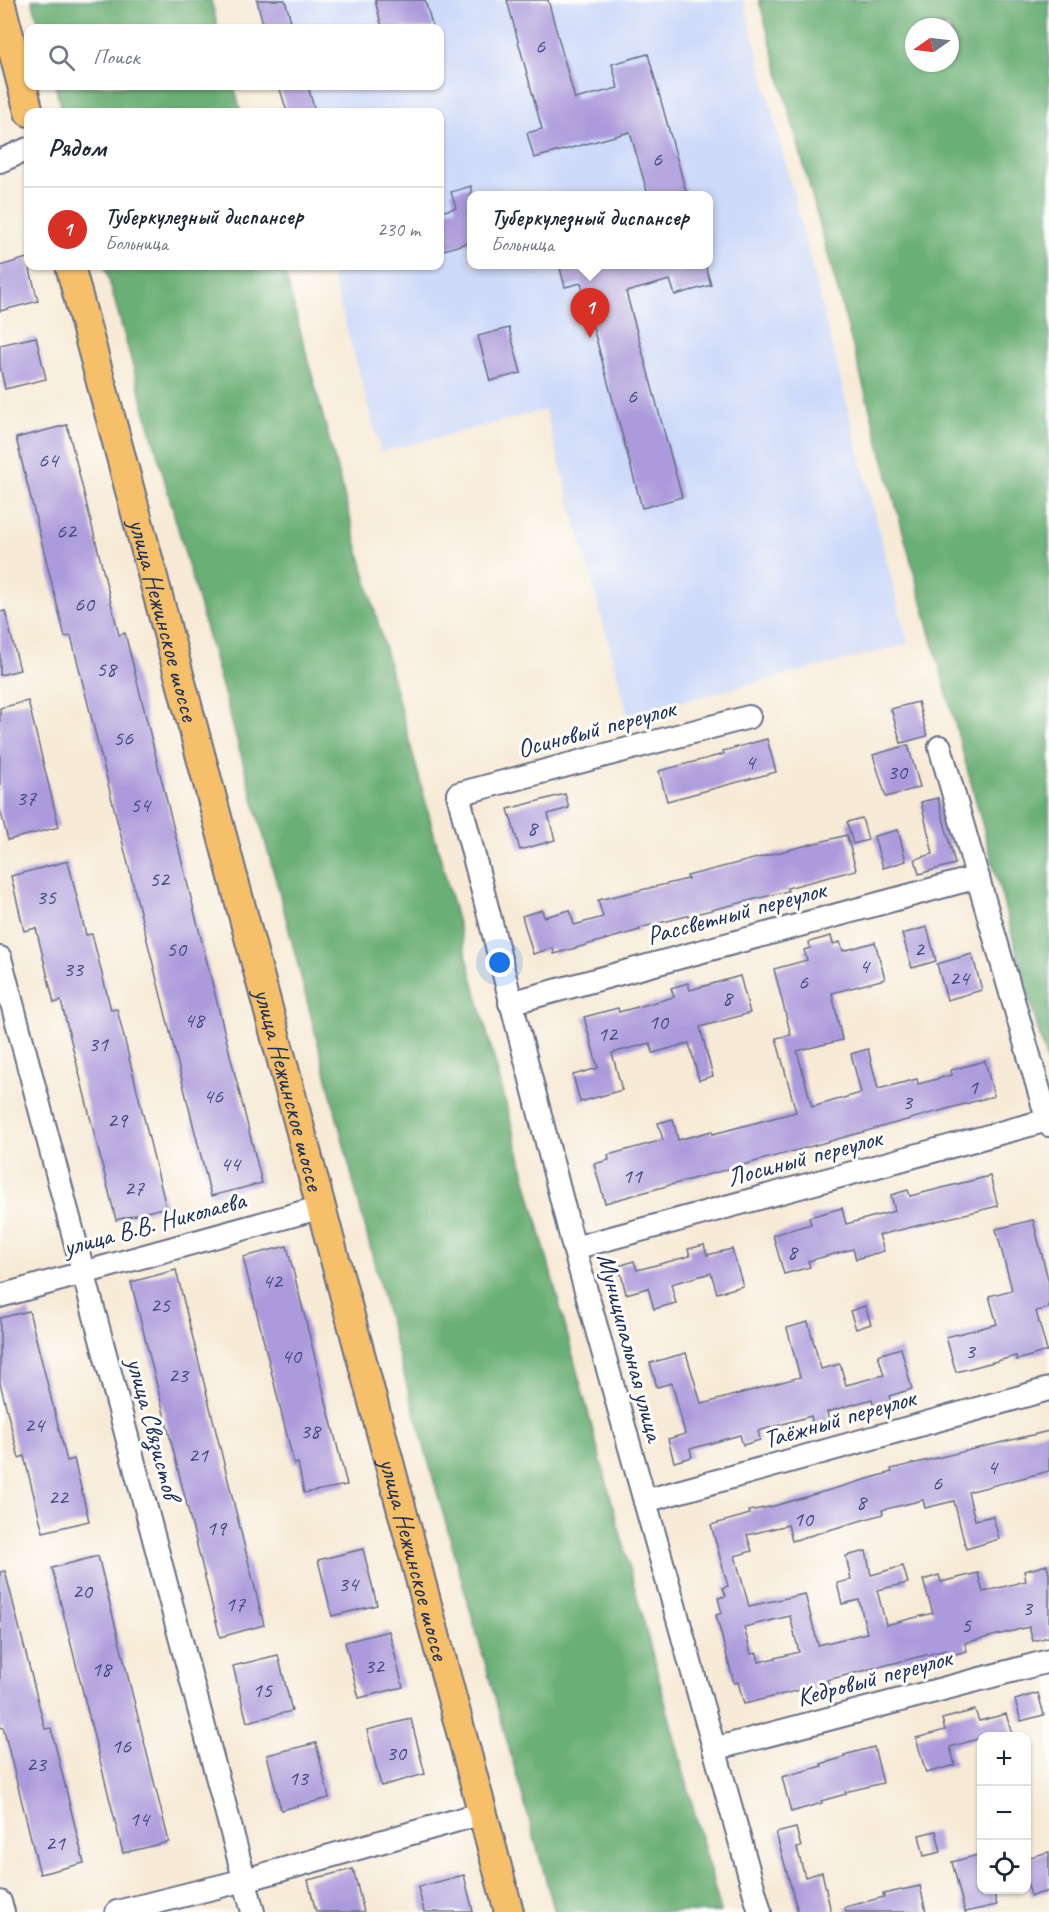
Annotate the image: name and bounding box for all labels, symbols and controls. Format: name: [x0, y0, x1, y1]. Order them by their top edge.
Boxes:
north arrow: [905, 18, 959, 72]
search box: [24, 24, 444, 90]
house number: 6: [535, 32, 546, 60]
icon: search: [45, 41, 78, 74]
text: Поиск: [93, 43, 139, 71]
text: Рядом: [48, 131, 106, 164]
house number: 6: [652, 145, 663, 173]
popup: [467, 191, 713, 269]
text: Туберкулезный диспансер: [105, 203, 303, 231]
text: Туберкулезный диспансер: [491, 204, 689, 232]
text: 1: [63, 217, 72, 242]
text: 230 m: [377, 217, 420, 242]
text: Больница: [105, 231, 168, 256]
text: Больница: [491, 232, 554, 257]
pin: 1: [570, 288, 610, 338]
house number: 6: [627, 382, 638, 410]
house number: 64: [38, 446, 60, 474]
street label: улица Нежинское шоссе: [121, 513, 207, 726]
house number: 62: [56, 517, 78, 545]
house number: 60: [74, 590, 96, 618]
house number: 58: [96, 655, 118, 683]
street label: Осиновый переулок: [514, 691, 681, 765]
house number: 56: [113, 724, 134, 752]
house number: 4: [745, 748, 757, 776]
house number: 30: [887, 758, 909, 786]
house number: 37: [16, 784, 37, 812]
house number: 54: [130, 791, 152, 819]
house number: 8: [527, 814, 539, 842]
house number: 52: [149, 865, 171, 893]
street label: Рассветный переулок: [643, 872, 831, 952]
house number: 35: [36, 883, 57, 911]
house number: 50: [166, 935, 188, 963]
house number: 2: [914, 935, 926, 963]
your location: [485, 948, 514, 977]
house number: 4: [859, 952, 871, 980]
house number: 33: [63, 955, 85, 983]
house number: 24: [949, 964, 971, 992]
house number: 6: [798, 968, 809, 996]
street label: улица Нежинское шоссе: [246, 983, 332, 1195]
house number: 8: [722, 984, 734, 1012]
house number: 48: [184, 1006, 206, 1034]
house number: 10: [648, 1008, 670, 1036]
house number: 12: [597, 1020, 619, 1048]
house number: 31: [88, 1030, 109, 1058]
house number: 1: [968, 1073, 979, 1101]
house number: 46: [203, 1082, 224, 1110]
house number: 3: [902, 1088, 914, 1116]
house number: 29: [107, 1106, 129, 1134]
street label: Лосиный переулок: [723, 1120, 887, 1194]
house number: 44: [220, 1150, 242, 1178]
house number: 11: [622, 1162, 643, 1190]
house number: 27: [124, 1174, 145, 1202]
street label: улица В.В. Николаева: [58, 1183, 250, 1264]
house number: 8: [787, 1238, 799, 1266]
street label: Муниципальная улица: [590, 1250, 672, 1447]
house number: 42: [262, 1267, 284, 1295]
house number: 25: [150, 1291, 171, 1319]
house number: 3: [965, 1337, 977, 1365]
house number: 40: [281, 1342, 303, 1370]
street label: улица Связистов: [117, 1352, 190, 1508]
house number: 23: [168, 1361, 190, 1389]
street label: Таёжный переулок: [759, 1380, 921, 1456]
house number: 24: [24, 1411, 46, 1439]
house number: 38: [300, 1417, 322, 1445]
house number: 21: [188, 1441, 209, 1469]
street label: улица Нежинское шоссе: [371, 1452, 457, 1665]
house number: 4: [987, 1453, 999, 1481]
house number: 6: [932, 1469, 943, 1497]
house number: 22: [48, 1483, 70, 1511]
house number: 8: [856, 1488, 868, 1516]
house number: 10: [793, 1505, 815, 1533]
house number: 19: [206, 1514, 228, 1542]
house number: 34: [338, 1570, 360, 1598]
house number: 20: [72, 1577, 94, 1605]
house number: 17: [225, 1590, 246, 1618]
house number: 3: [1022, 1594, 1034, 1622]
house number: 5: [961, 1611, 972, 1639]
street label: Кедровый переулок: [793, 1640, 957, 1714]
house number: 32: [364, 1652, 386, 1680]
house number: 18: [91, 1655, 113, 1683]
house number: 15: [252, 1676, 273, 1704]
house number: 16: [111, 1732, 132, 1760]
map controls: [977, 1732, 1031, 1894]
button: +: [977, 1732, 1031, 1786]
house number: 30: [386, 1739, 408, 1767]
house number: 23: [26, 1750, 48, 1778]
house number: 13: [288, 1764, 310, 1792]
button: −: [977, 1786, 1031, 1840]
house number: 14: [129, 1805, 151, 1833]
house number: 21: [45, 1829, 66, 1857]
button: locate: [977, 1840, 1031, 1894]

